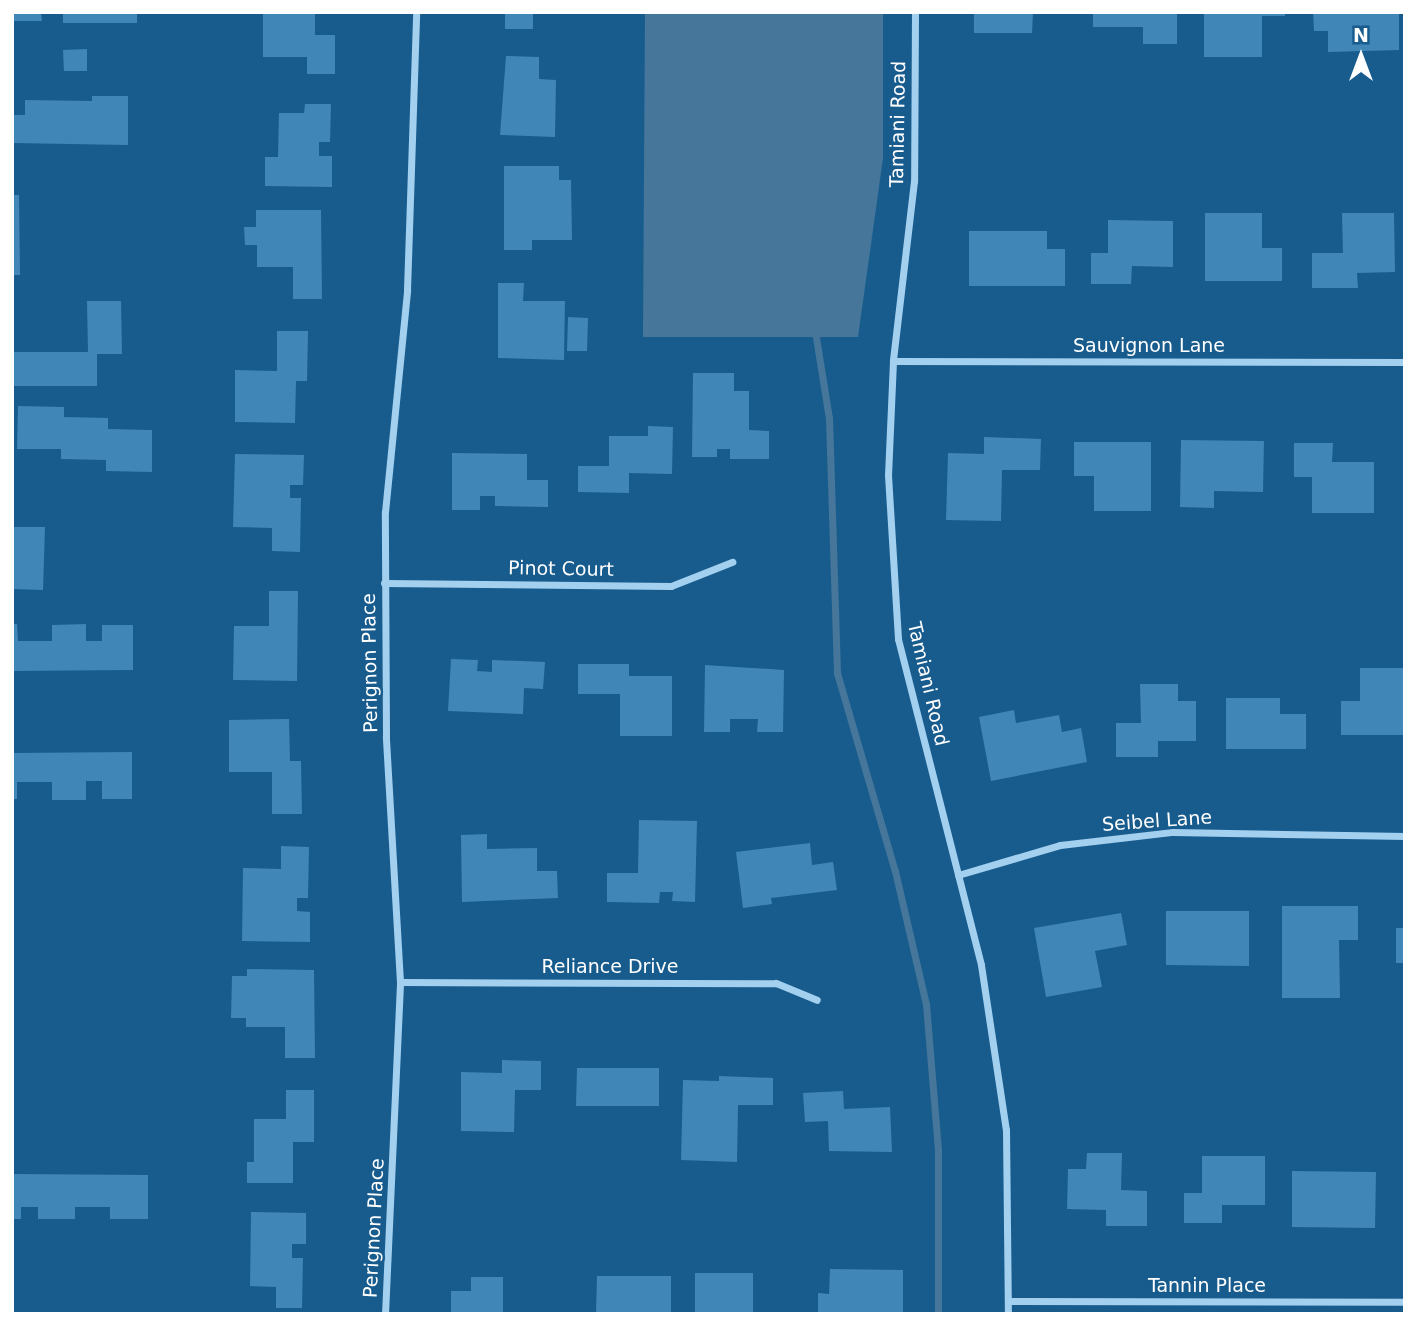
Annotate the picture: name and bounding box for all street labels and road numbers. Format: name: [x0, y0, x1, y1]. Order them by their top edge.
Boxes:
street label: Tamiani Road: [885, 61, 911, 187]
street label: Sauvignon Lane: [1073, 335, 1225, 357]
street label: Pinot Court: [508, 557, 614, 581]
street label: Perignon Place: [357, 593, 383, 733]
street label: Tamiani Road: [903, 620, 953, 748]
street label: Seibel Lane: [1101, 806, 1213, 836]
street label: Reliance Drive: [541, 956, 679, 978]
street label: Perignon Place: [359, 1158, 389, 1298]
street label: Tannin Place: [1148, 1275, 1266, 1297]

